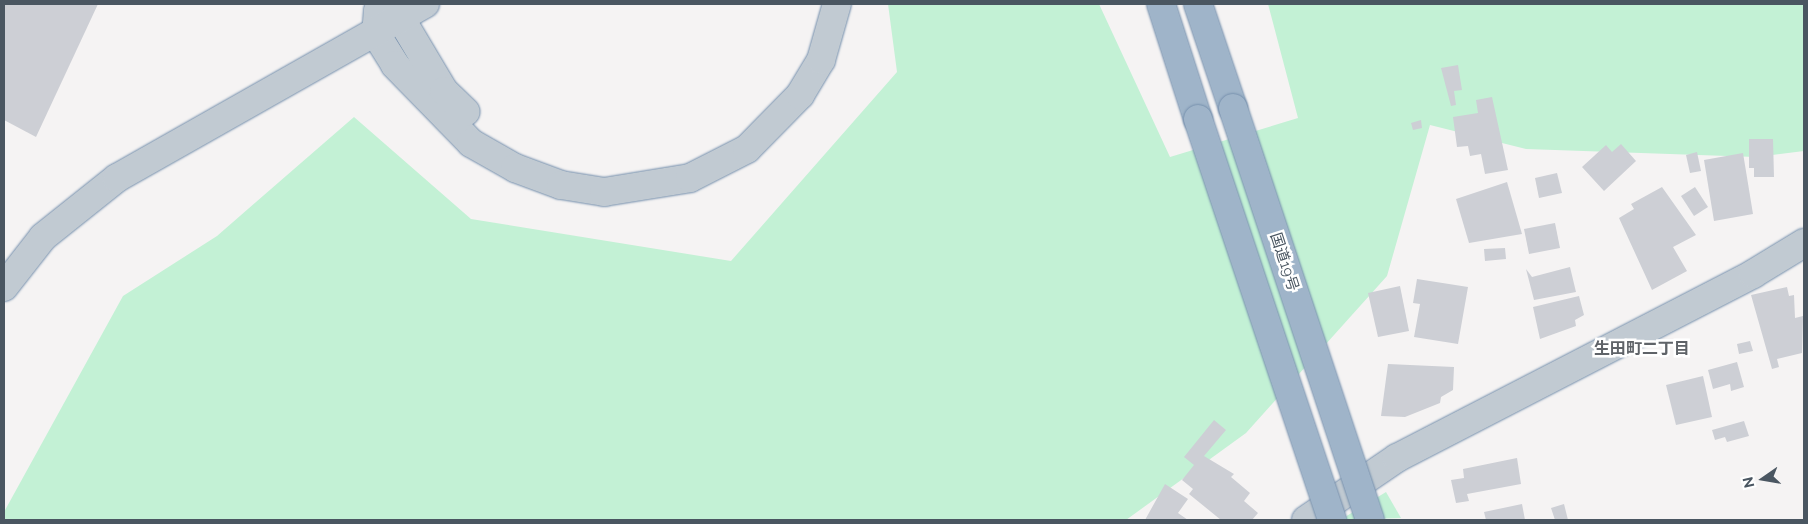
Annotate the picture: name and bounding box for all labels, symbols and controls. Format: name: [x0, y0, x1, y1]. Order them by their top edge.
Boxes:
street label: 国道19号: [1266, 231, 1302, 293]
district label: 生田町二丁目: [1594, 339, 1690, 359]
north arrow: [1738, 454, 1788, 504]
text: N: [1739, 475, 1757, 489]

